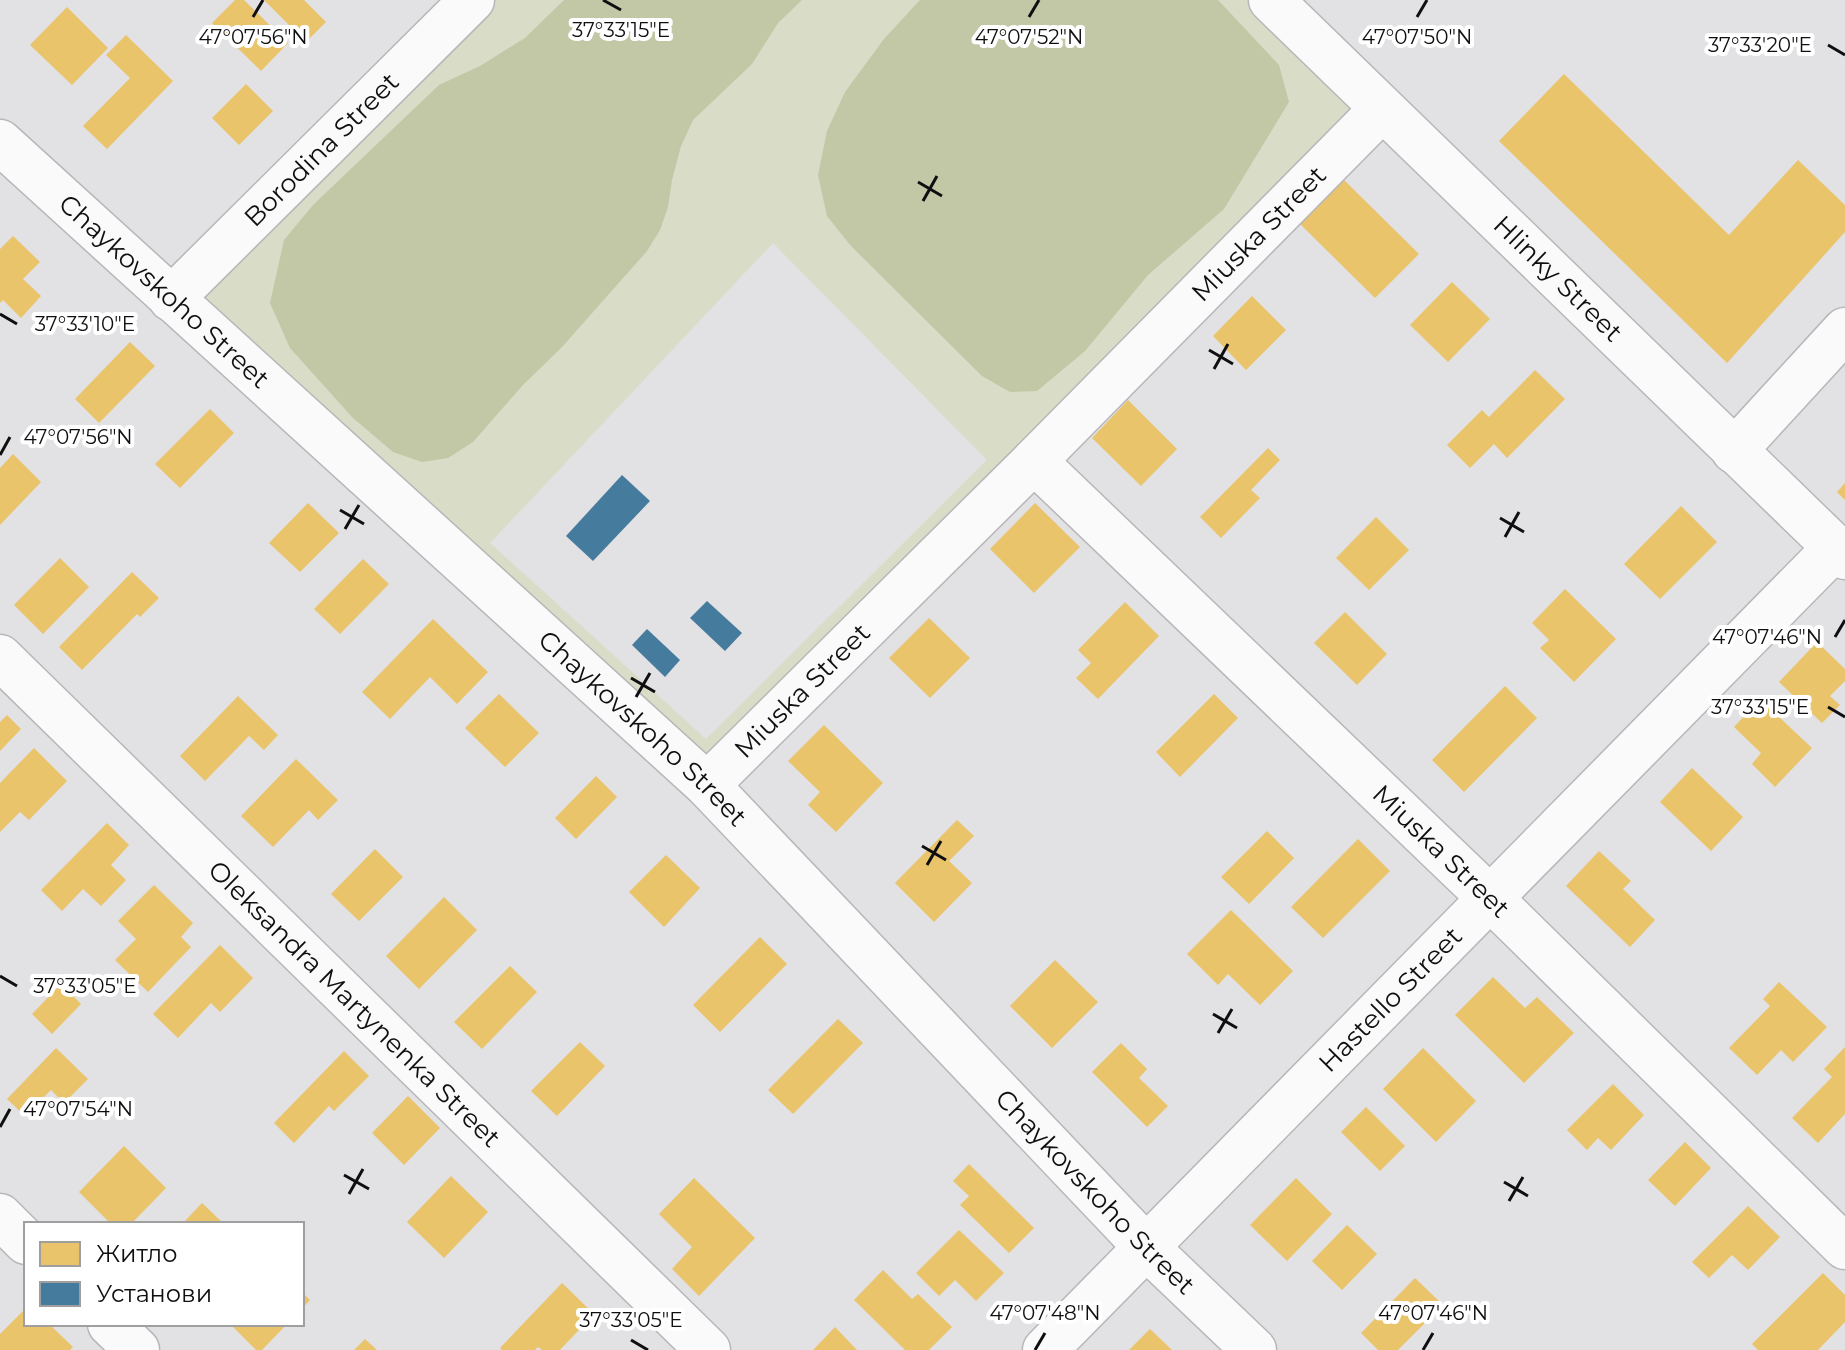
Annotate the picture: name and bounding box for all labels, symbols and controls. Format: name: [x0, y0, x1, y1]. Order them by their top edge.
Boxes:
text: 37°33'15"E: [572, 18, 670, 42]
text: 47°07'56"N: [198, 25, 308, 49]
text: 47°07'52"N: [975, 25, 1083, 49]
text: 47°07'50"N: [1362, 25, 1472, 49]
text: 37°33'20"E: [1708, 33, 1812, 57]
street label: Borodina Street: [237, 66, 406, 233]
street label: Miuska Street: [1185, 159, 1333, 308]
street label: Chaykovskoho Street: [52, 188, 276, 395]
street label: Hlinky Street: [1487, 209, 1629, 348]
text: 37°33'10"E: [35, 312, 135, 336]
text: 47°07'56"N: [23, 425, 133, 449]
street label: Miuska Street: [728, 617, 877, 765]
street label: Chaykovskoho Street: [532, 624, 754, 833]
text: 47°07'46"N: [1712, 625, 1822, 649]
text: 37°33'15"E: [1711, 695, 1809, 719]
street label: Miuska Street: [1366, 778, 1517, 924]
street label: Oleksandra Martynenka Street: [202, 854, 507, 1154]
street label: Hastello Street: [1312, 920, 1469, 1079]
text: 37°33'05"E: [33, 974, 137, 998]
street label: Chaykovskoho Street: [989, 1083, 1202, 1301]
text: 47°07'54"N: [23, 1097, 133, 1121]
legend: [24, 1222, 304, 1326]
text: Житло: [96, 1239, 178, 1268]
text: Установи: [96, 1279, 212, 1308]
text: 47°07'48"N: [989, 1301, 1101, 1325]
text: 47°07'46"N: [1378, 1301, 1488, 1325]
text: 37°33'05"E: [579, 1308, 683, 1332]

